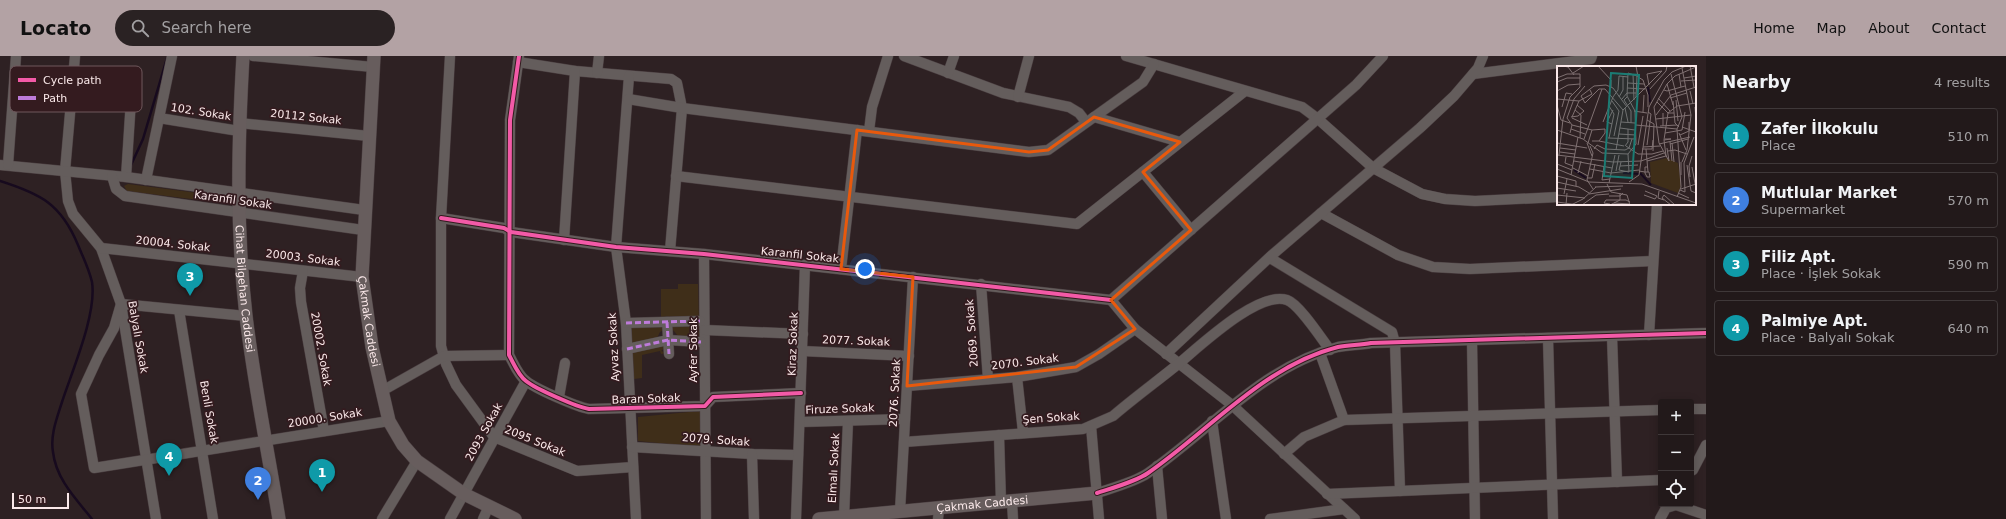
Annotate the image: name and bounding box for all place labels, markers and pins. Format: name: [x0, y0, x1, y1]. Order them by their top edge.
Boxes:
pin: 3: [177, 263, 203, 296]
pin: 4: [156, 443, 182, 476]
pin: 1: [309, 459, 335, 492]
pin: 2: [245, 467, 271, 500]

